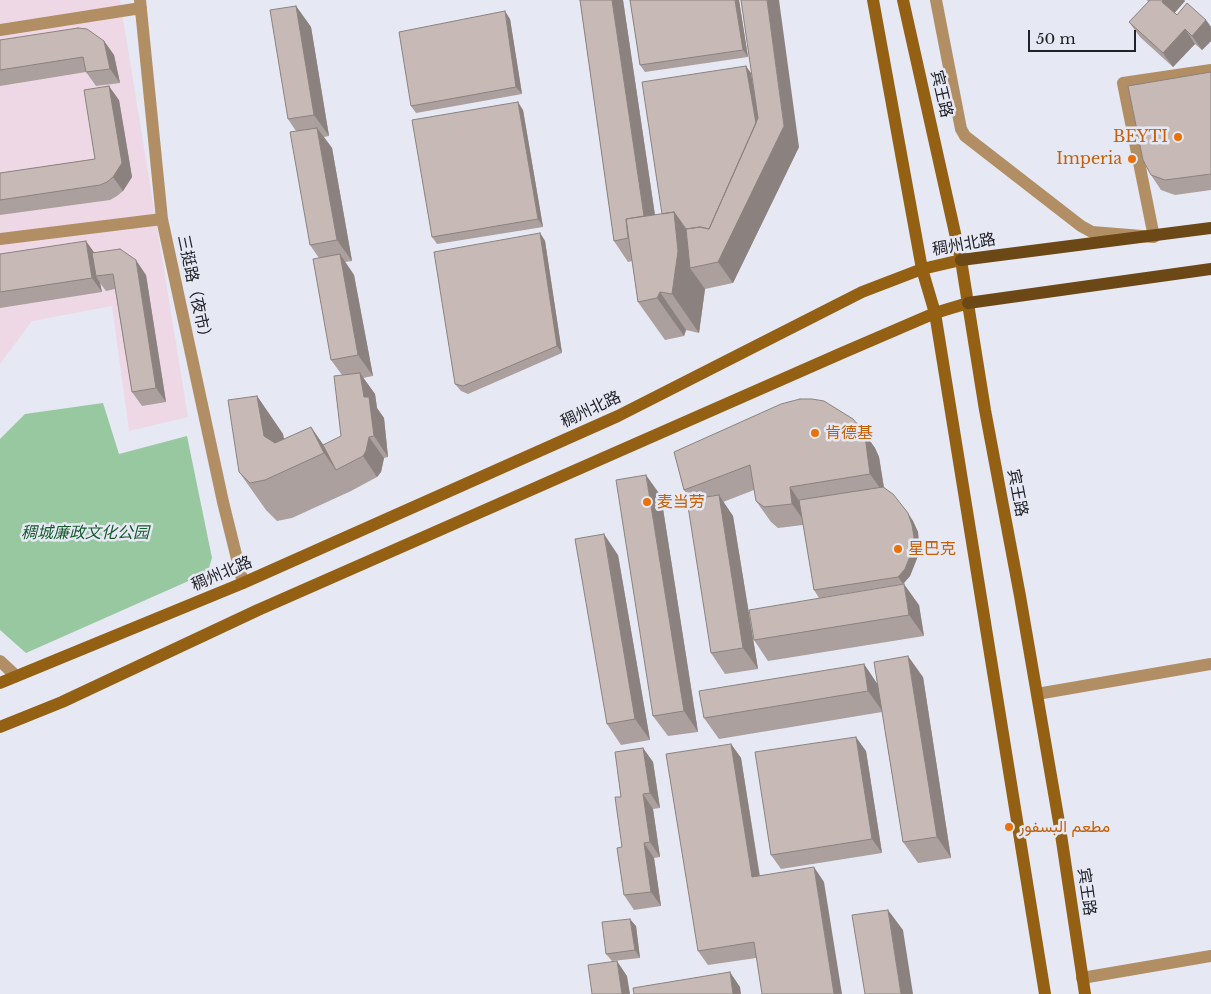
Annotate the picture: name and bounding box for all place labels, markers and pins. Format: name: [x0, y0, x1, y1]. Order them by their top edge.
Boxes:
place label: BEYTI: [1113, 127, 1168, 147]
marker: BEYTI: [1172, 131, 1184, 143]
place label: Imperia: [1056, 149, 1122, 169]
marker: Imperia: [1126, 153, 1138, 165]
place label: 肯德基: [825, 423, 873, 443]
marker: 肯德基: [809, 427, 821, 439]
place label: 麦当劳: [657, 492, 705, 512]
marker: 麦当劳: [641, 496, 653, 508]
place label: 星巴克: [908, 539, 956, 559]
marker: 星巴克: [892, 543, 904, 555]
place label: مطعم البسفور: [1019, 817, 1110, 837]
marker: مطعم البسفور: [1003, 821, 1015, 833]

